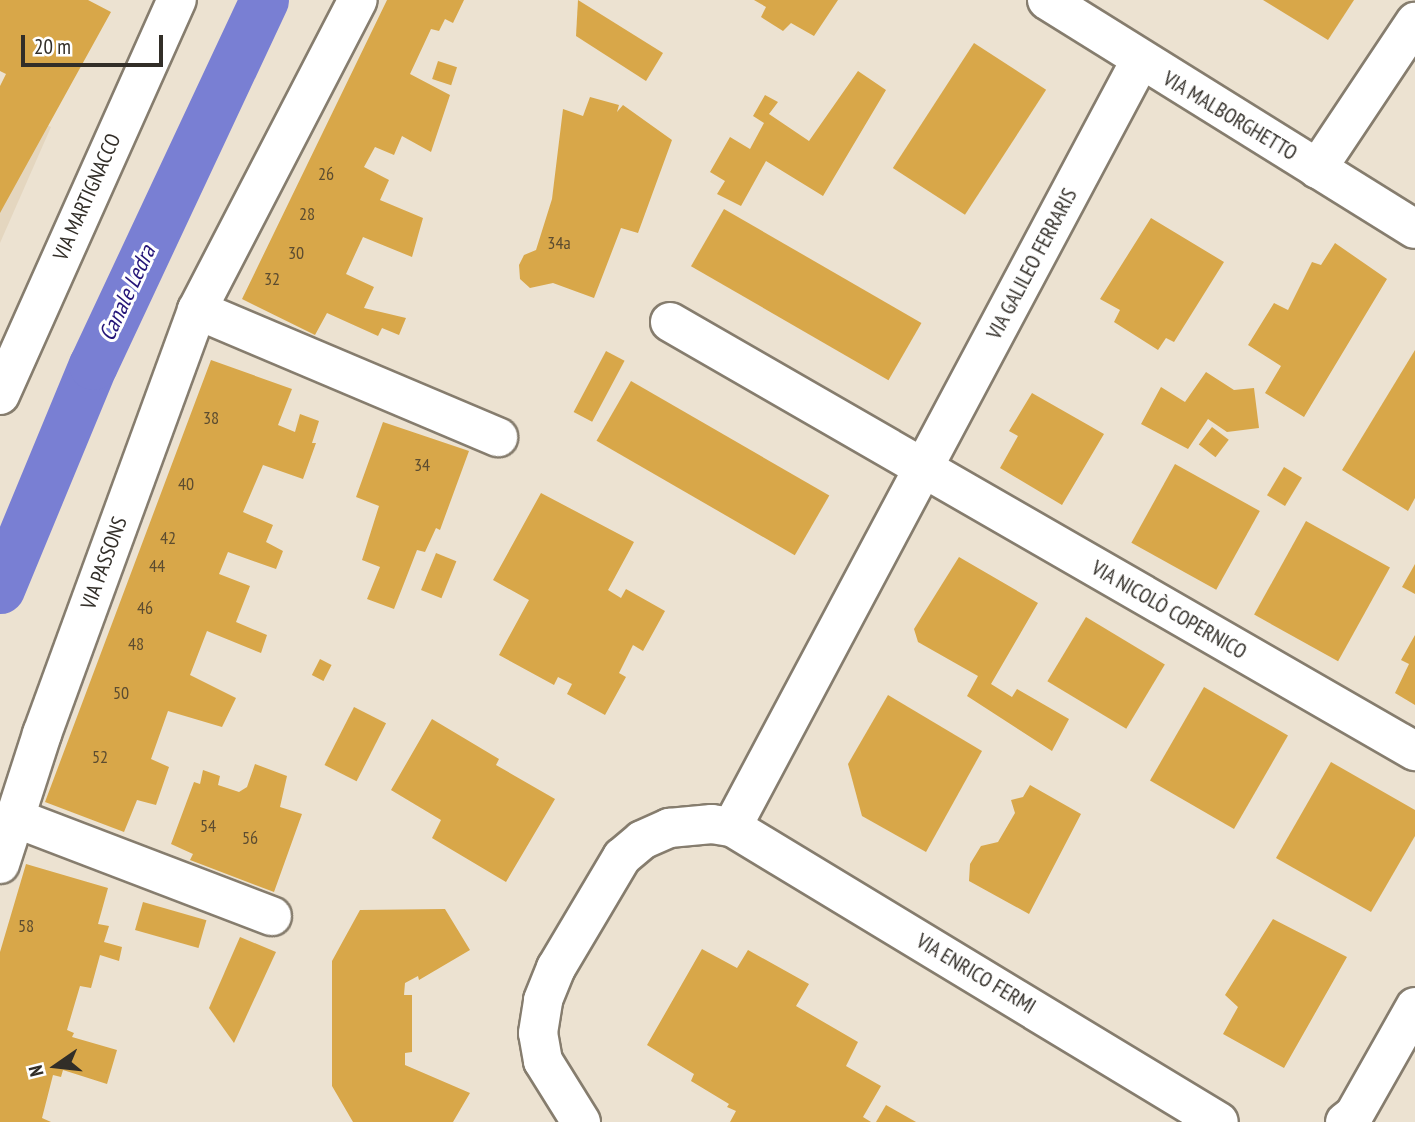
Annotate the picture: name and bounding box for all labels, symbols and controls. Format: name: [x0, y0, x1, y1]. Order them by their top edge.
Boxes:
scale bar: [24, 21, 166, 65]
text: 20 m: [34, 33, 71, 60]
street label: VIA MALBORGHETTO: [1158, 66, 1302, 166]
street label: VIA MARTIGNACCO: [48, 129, 126, 265]
house number: 26: [318, 163, 334, 185]
street label: VIA GALILEO FERRARIS: [981, 184, 1083, 344]
house number: 28: [299, 203, 315, 225]
house number: 34a: [547, 232, 571, 254]
water label: Canale Ledra: [93, 241, 161, 345]
house number: 30: [288, 242, 304, 264]
house number: 32: [264, 268, 280, 290]
house number: 38: [203, 407, 219, 429]
house number: 34: [414, 454, 430, 476]
house number: 40: [178, 473, 194, 495]
street label: VIA PASSONS: [76, 513, 132, 613]
house number: 42: [160, 527, 176, 549]
house number: 44: [149, 555, 165, 577]
street label: VIA NICOLÒ COPERNICO: [1087, 555, 1251, 665]
house number: 46: [137, 597, 153, 619]
house number: 48: [128, 633, 144, 655]
house number: 50: [113, 682, 129, 704]
house number: 52: [92, 746, 108, 768]
house number: 54: [200, 815, 216, 837]
house number: 56: [242, 827, 258, 849]
house number: 58: [18, 915, 34, 937]
street label: VIA ENRICO FERMI: [911, 928, 1041, 1020]
north arrow: [21, 1031, 91, 1101]
text: N: [23, 1063, 49, 1079]

